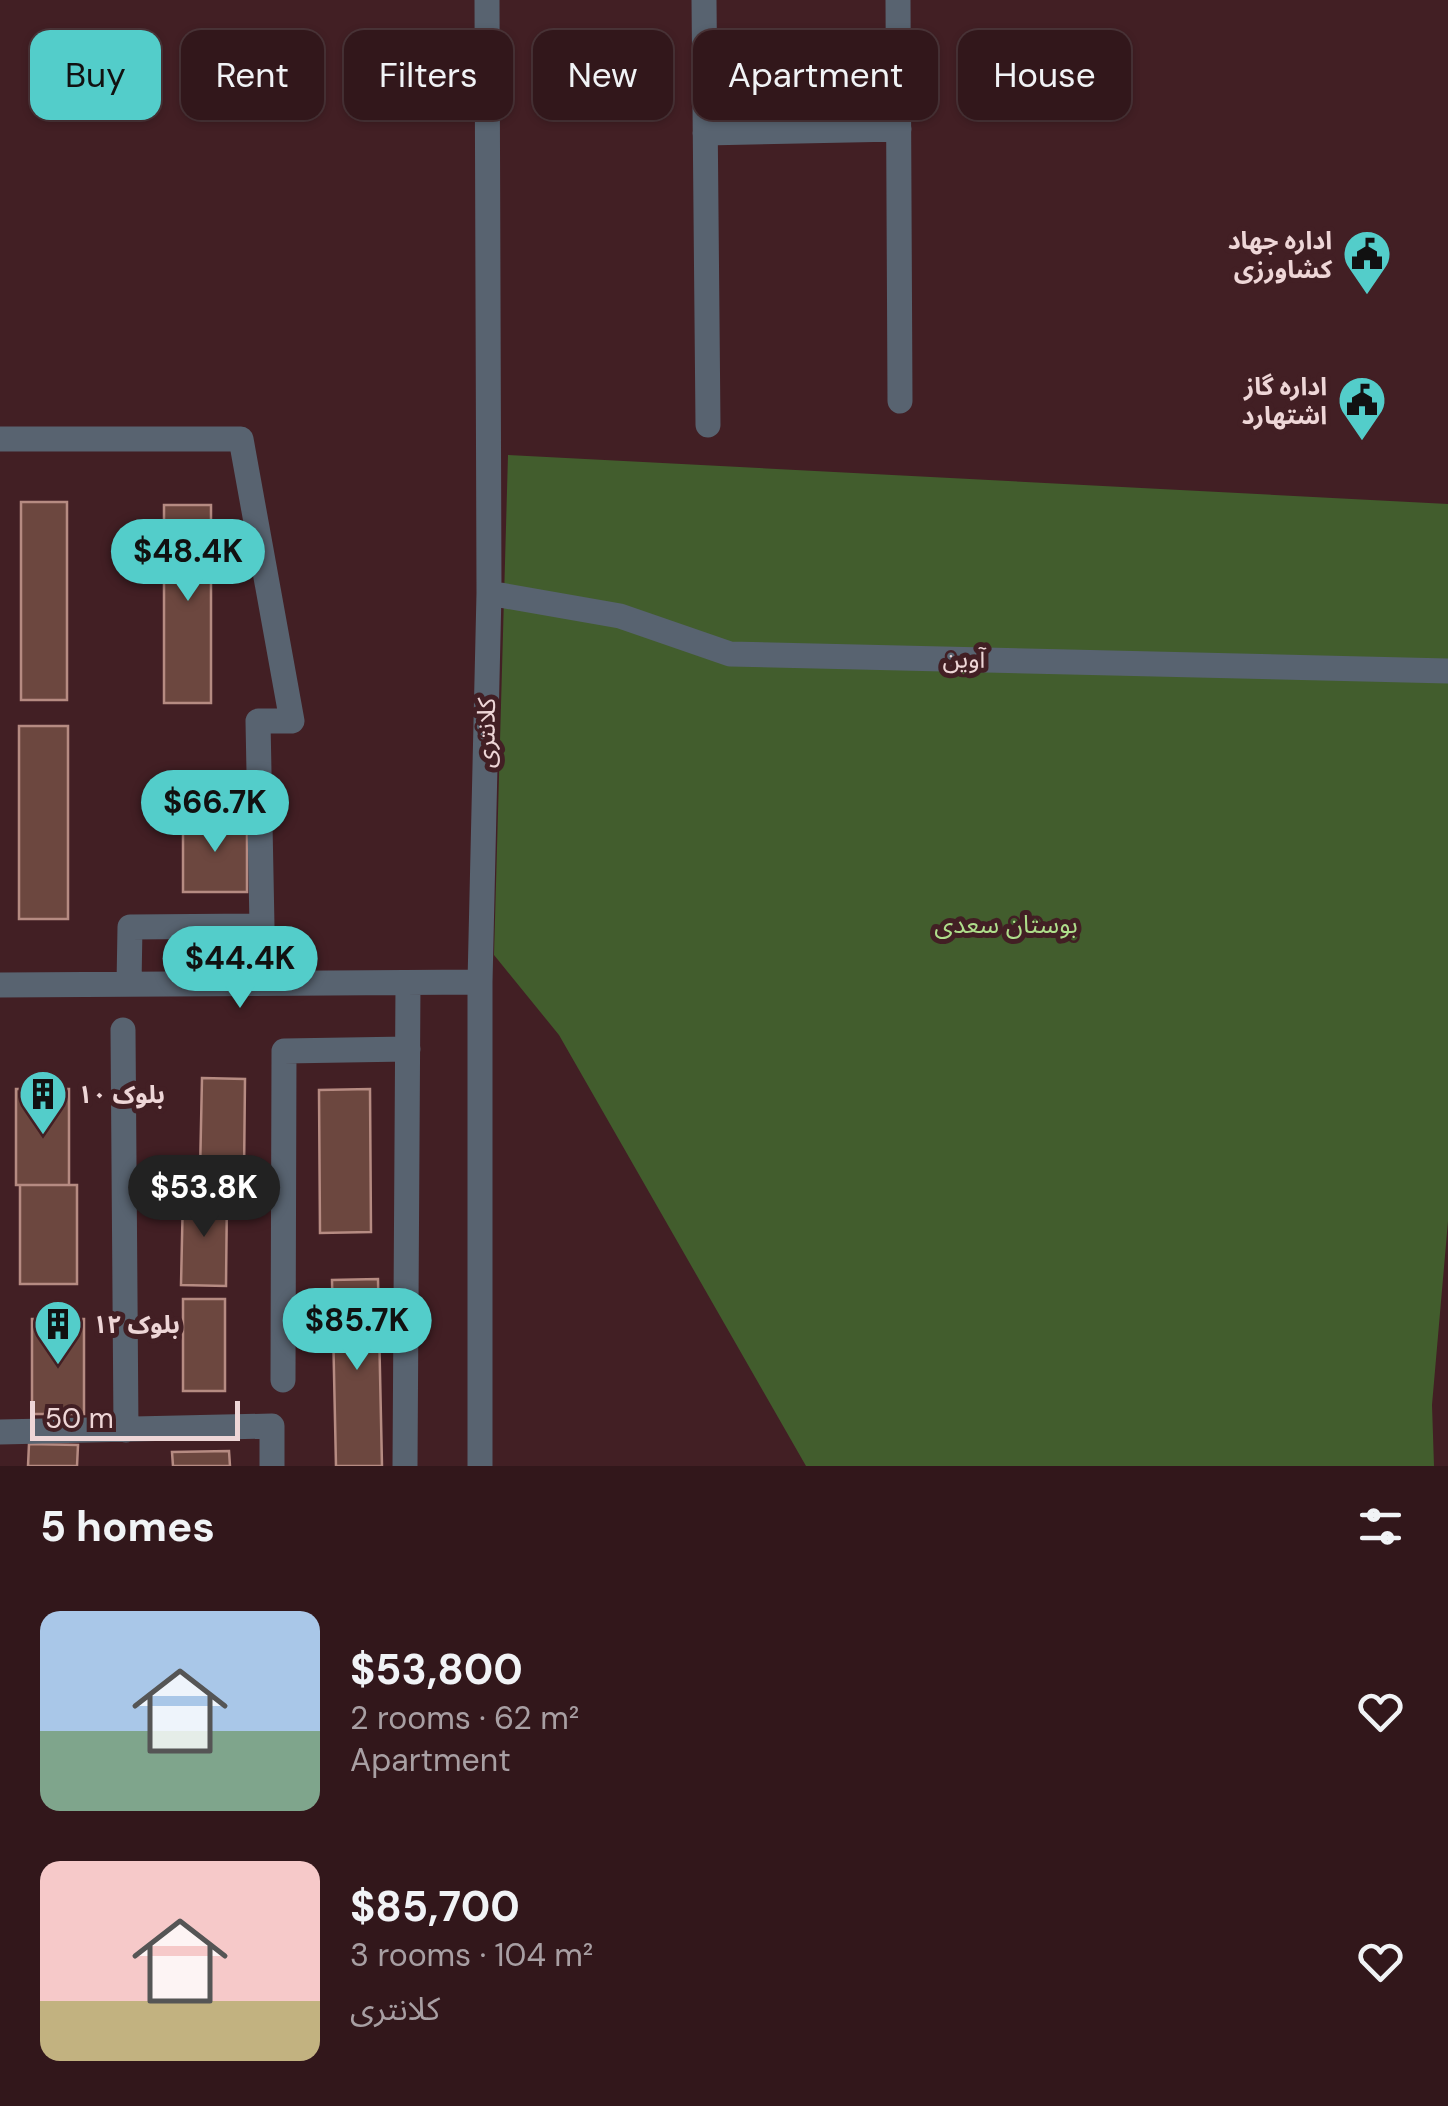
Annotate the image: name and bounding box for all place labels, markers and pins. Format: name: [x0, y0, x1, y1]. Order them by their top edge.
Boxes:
place label: اداره جهاد کشاورزی: [1228, 224, 1333, 286]
public building icon: اداره جهاد کشاورزی: [1341, 228, 1393, 296]
place label: اداره گاز اشتهارد: [1242, 370, 1327, 432]
public building icon: اداره گاز اشتهارد: [1336, 374, 1388, 442]
pin: $48.4K: [107, 519, 269, 604]
pin: $66.7K: [134, 770, 296, 855]
pin: $44.4K: [159, 926, 321, 1011]
building icon: بلوک ۱۰: [17, 1068, 69, 1136]
place label: بلوک ۱۰: [78, 1078, 165, 1111]
pin: $53.8K: [123, 1155, 285, 1240]
pin: $85.7K: [276, 1288, 438, 1373]
building icon: بلوک ۱۲: [32, 1298, 84, 1366]
place label: بلوک ۱۲: [93, 1308, 180, 1341]

